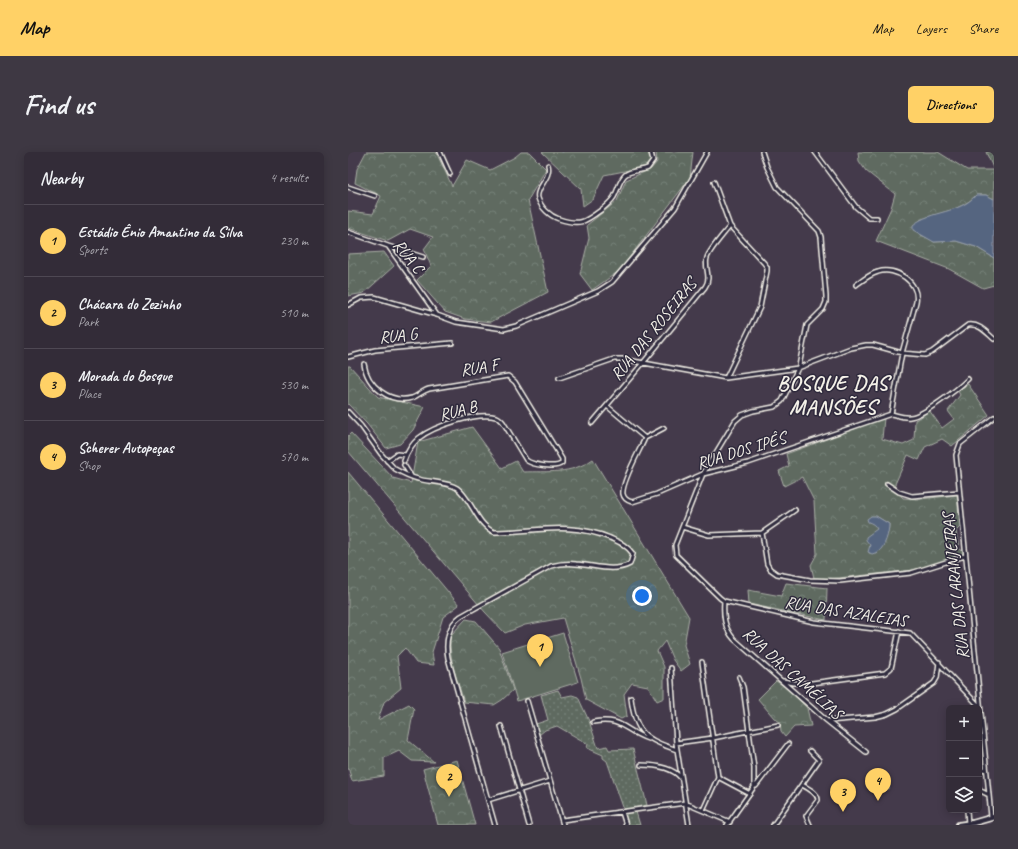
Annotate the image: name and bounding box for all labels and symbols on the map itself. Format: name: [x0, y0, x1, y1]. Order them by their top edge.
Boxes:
street label: RUA C: [389, 235, 430, 280]
street label: RUA DAS ROSEIRAS: [606, 271, 703, 384]
street label: RUA G: [378, 323, 420, 348]
street label: RUA F: [459, 354, 503, 381]
district label: BOSQUE DAS MANSÕES: [777, 370, 892, 420]
street label: RUA B: [437, 395, 481, 425]
street label: RUA DOS IPÊS: [694, 426, 792, 474]
street label: RUA DAS LARANJEIRAS: [937, 509, 974, 660]
your location: [632, 586, 652, 606]
street label: RUA DAS AZALEIAS: [783, 591, 911, 632]
street label: RUA DAS CAMÉLIAS: [738, 622, 850, 726]
pin: 1: [527, 634, 553, 667]
pin: 2: [436, 764, 462, 797]
pin: 4: [865, 768, 891, 801]
pin: 3: [830, 779, 856, 812]

